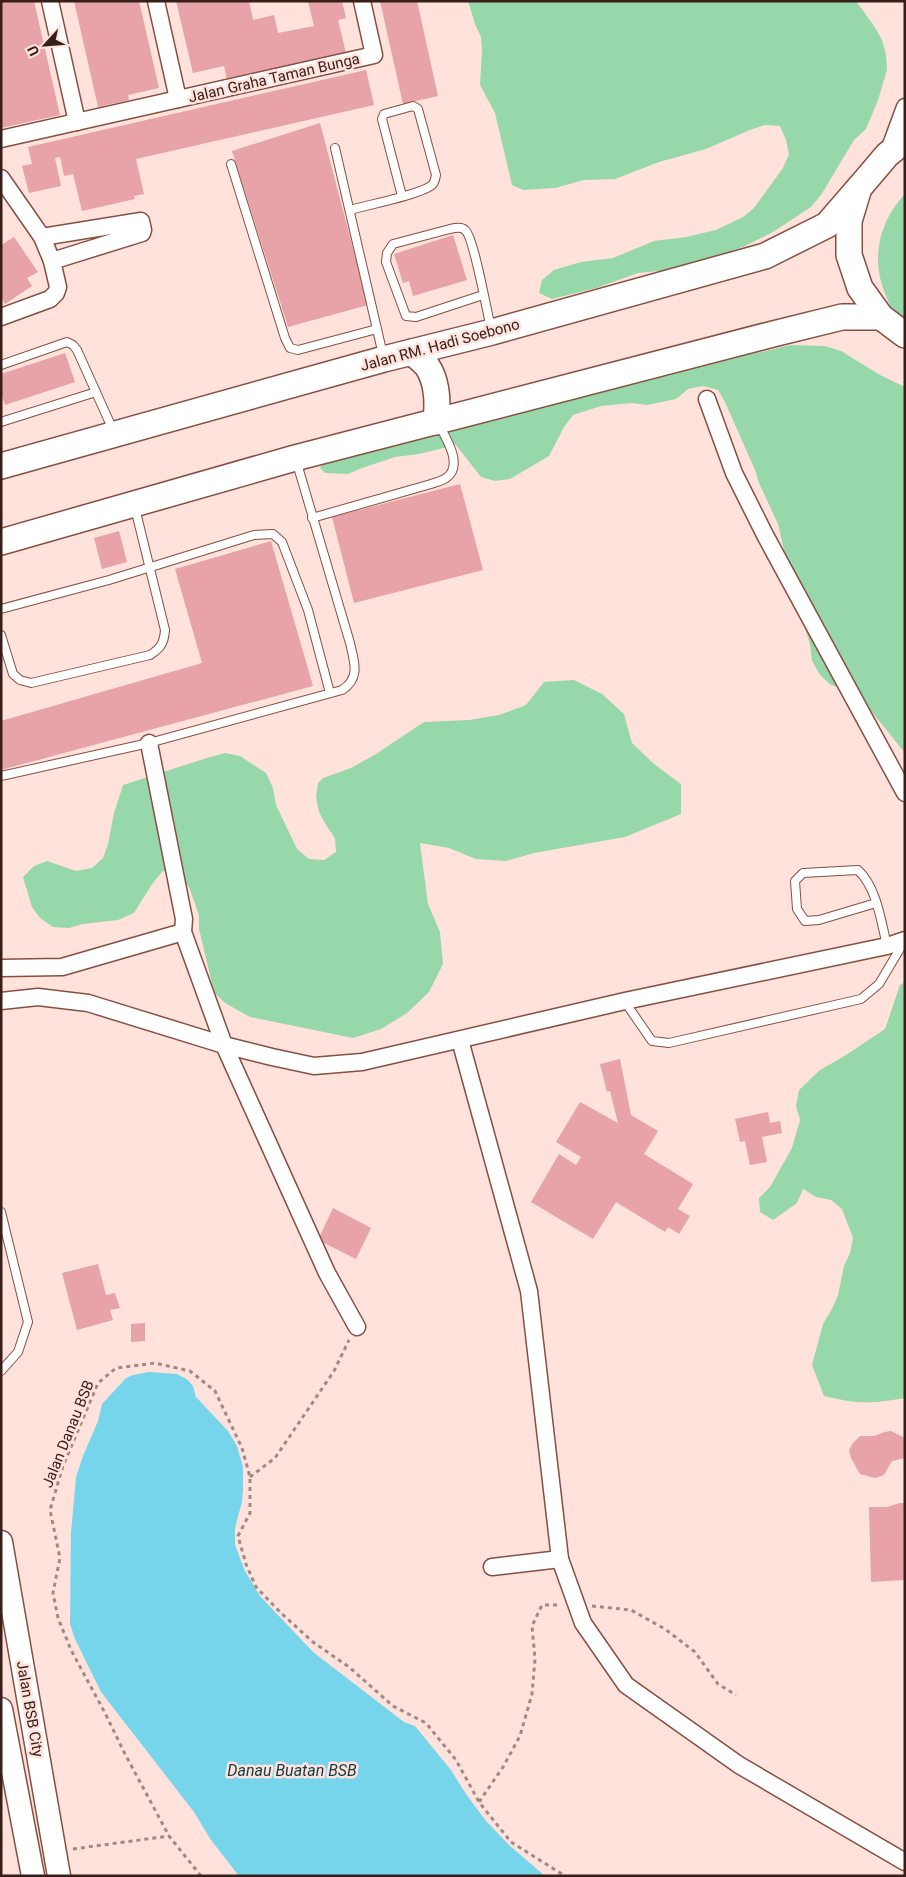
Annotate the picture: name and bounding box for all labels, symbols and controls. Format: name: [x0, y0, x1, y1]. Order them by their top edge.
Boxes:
north arrow: [20, 20, 70, 70]
text: U: [24, 43, 43, 58]
street label: Jalan Graha Taman Bunga: [187, 50, 361, 106]
street label: Jalan RM. Hadi Soebono: [358, 315, 522, 375]
street label: Jalan Danau BSB: [38, 1378, 98, 1490]
street label: Jalan BSB City: [13, 1660, 47, 1758]
water label: Danau Buatan BSB: [227, 1761, 357, 1780]

